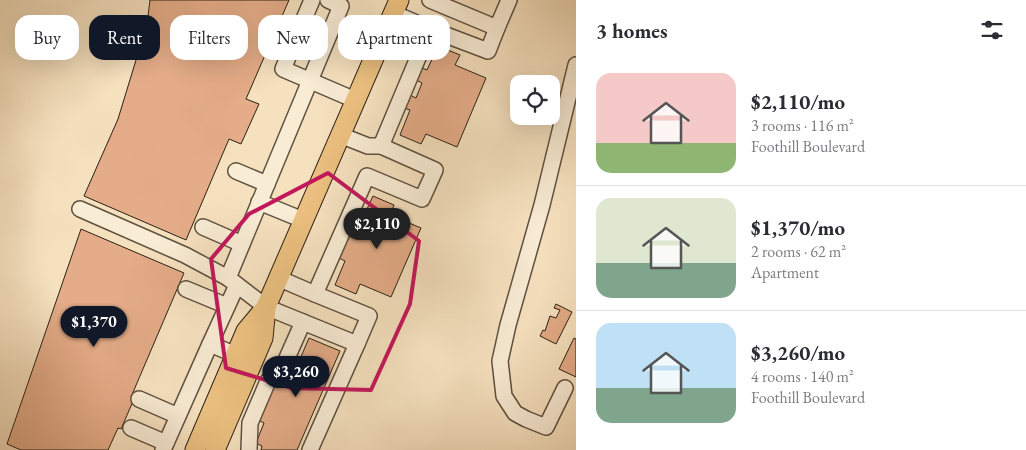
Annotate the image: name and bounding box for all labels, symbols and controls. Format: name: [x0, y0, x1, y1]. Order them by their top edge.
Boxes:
chip: Buy: [15, 15, 79, 60]
chip: Rent: [89, 15, 160, 60]
chip: Filters: [170, 15, 248, 60]
chip: New: [258, 15, 328, 60]
chip: Apartment: [338, 15, 450, 60]
icon: filters: [978, 16, 1006, 44]
text: 3 homes: [596, 17, 668, 44]
map controls: [510, 75, 560, 125]
button: locate: [510, 75, 560, 125]
text: $2,110/mo: [751, 88, 845, 115]
icon: home: [636, 93, 696, 153]
text: 3 rooms · 116 m²: [751, 115, 854, 136]
text: Foothill Boulevard: [751, 136, 865, 157]
pin: $2,110: [336, 208, 418, 250]
text: $2,110: [354, 213, 400, 234]
text: $1,370/mo: [751, 214, 845, 241]
icon: home: [636, 218, 696, 278]
text: 2 rooms · 62 m²: [751, 241, 846, 262]
text: Apartment: [751, 262, 819, 283]
pin: $1,370: [53, 306, 135, 348]
text: $1,370: [71, 311, 117, 332]
text: $3,260/mo: [751, 339, 845, 366]
icon: home: [636, 343, 696, 403]
pin: $3,260: [255, 356, 337, 398]
text: $3,260: [273, 361, 319, 382]
text: 4 rooms · 140 m²: [751, 366, 854, 387]
text: Foothill Boulevard: [751, 387, 865, 408]

